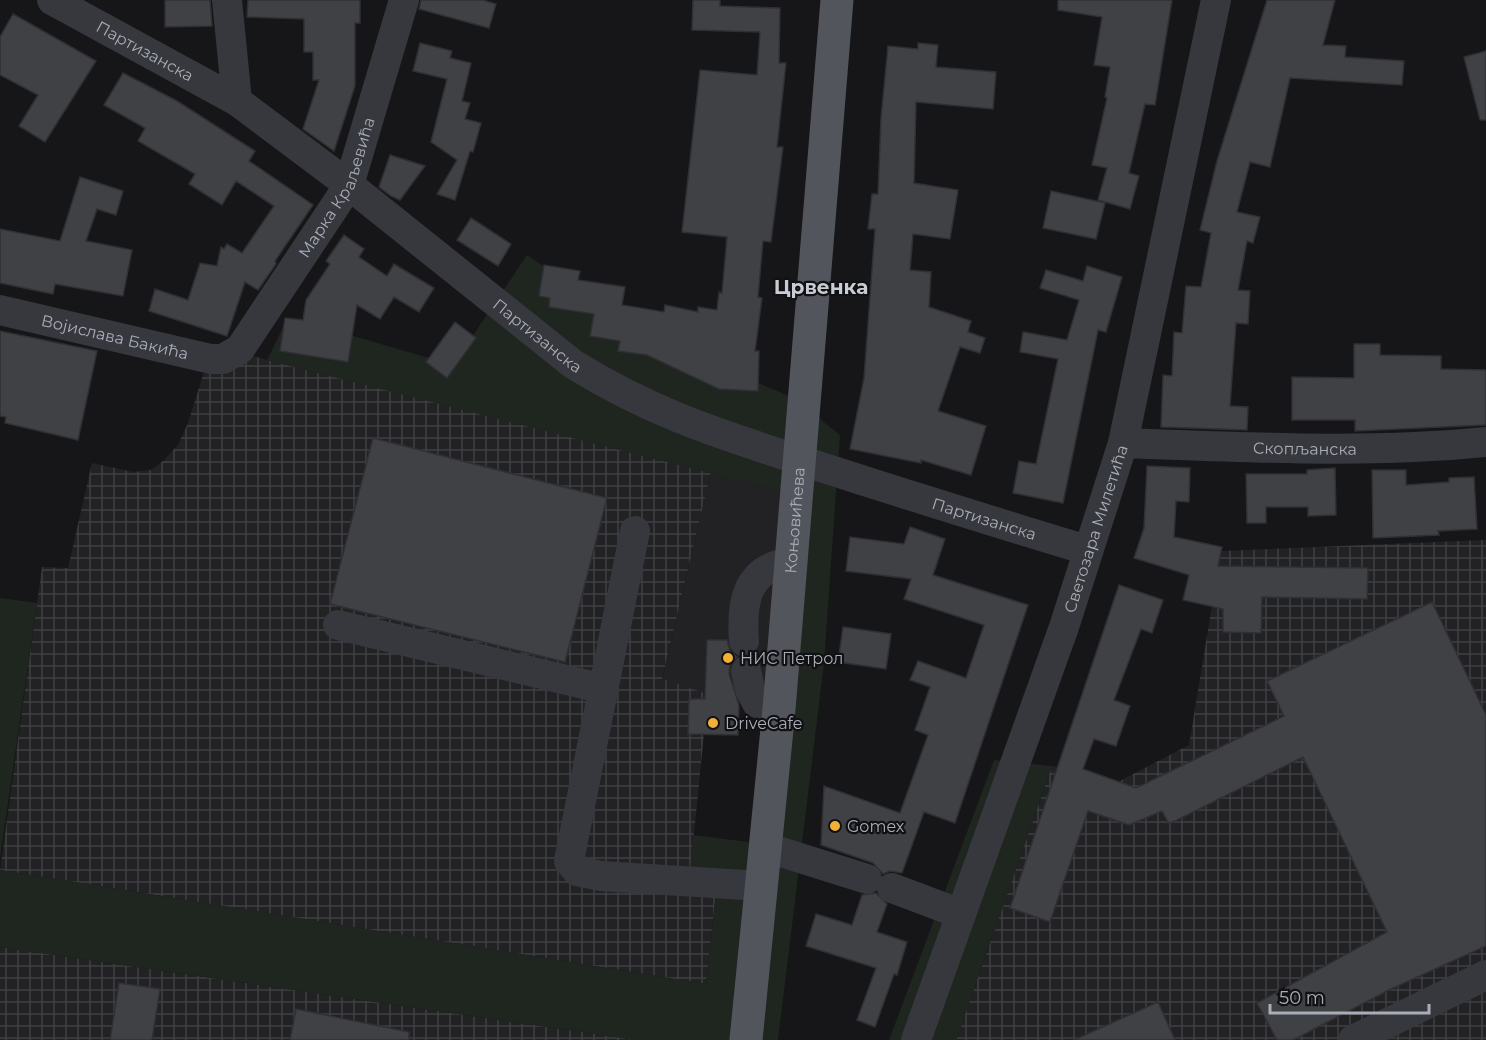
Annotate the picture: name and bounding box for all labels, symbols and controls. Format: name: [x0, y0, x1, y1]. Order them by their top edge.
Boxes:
street label: Партизанска: [93, 17, 197, 85]
street label: Марка Краљевића: [295, 115, 379, 261]
district label: Црвенка: [774, 275, 868, 299]
street label: Партизанска: [489, 295, 585, 377]
street label: Војислава Бакића: [39, 311, 190, 363]
street label: Скопљанска: [1253, 438, 1357, 459]
street label: Светозара Милетића: [1060, 442, 1132, 615]
street label: Коњовићева: [781, 466, 809, 574]
street label: Партизанска: [930, 494, 1038, 544]
place label: НИС Петрол: [740, 649, 843, 668]
marker: НИС Петрол: [721, 651, 735, 665]
place label: DriveCafe: [725, 714, 803, 733]
marker: DriveCafe: [706, 716, 720, 730]
place label: Gomex: [847, 817, 905, 836]
marker: Gomex: [828, 819, 842, 833]
scale bar: [1270, 977, 1429, 1015]
text: 50 m: [1279, 987, 1325, 1009]

